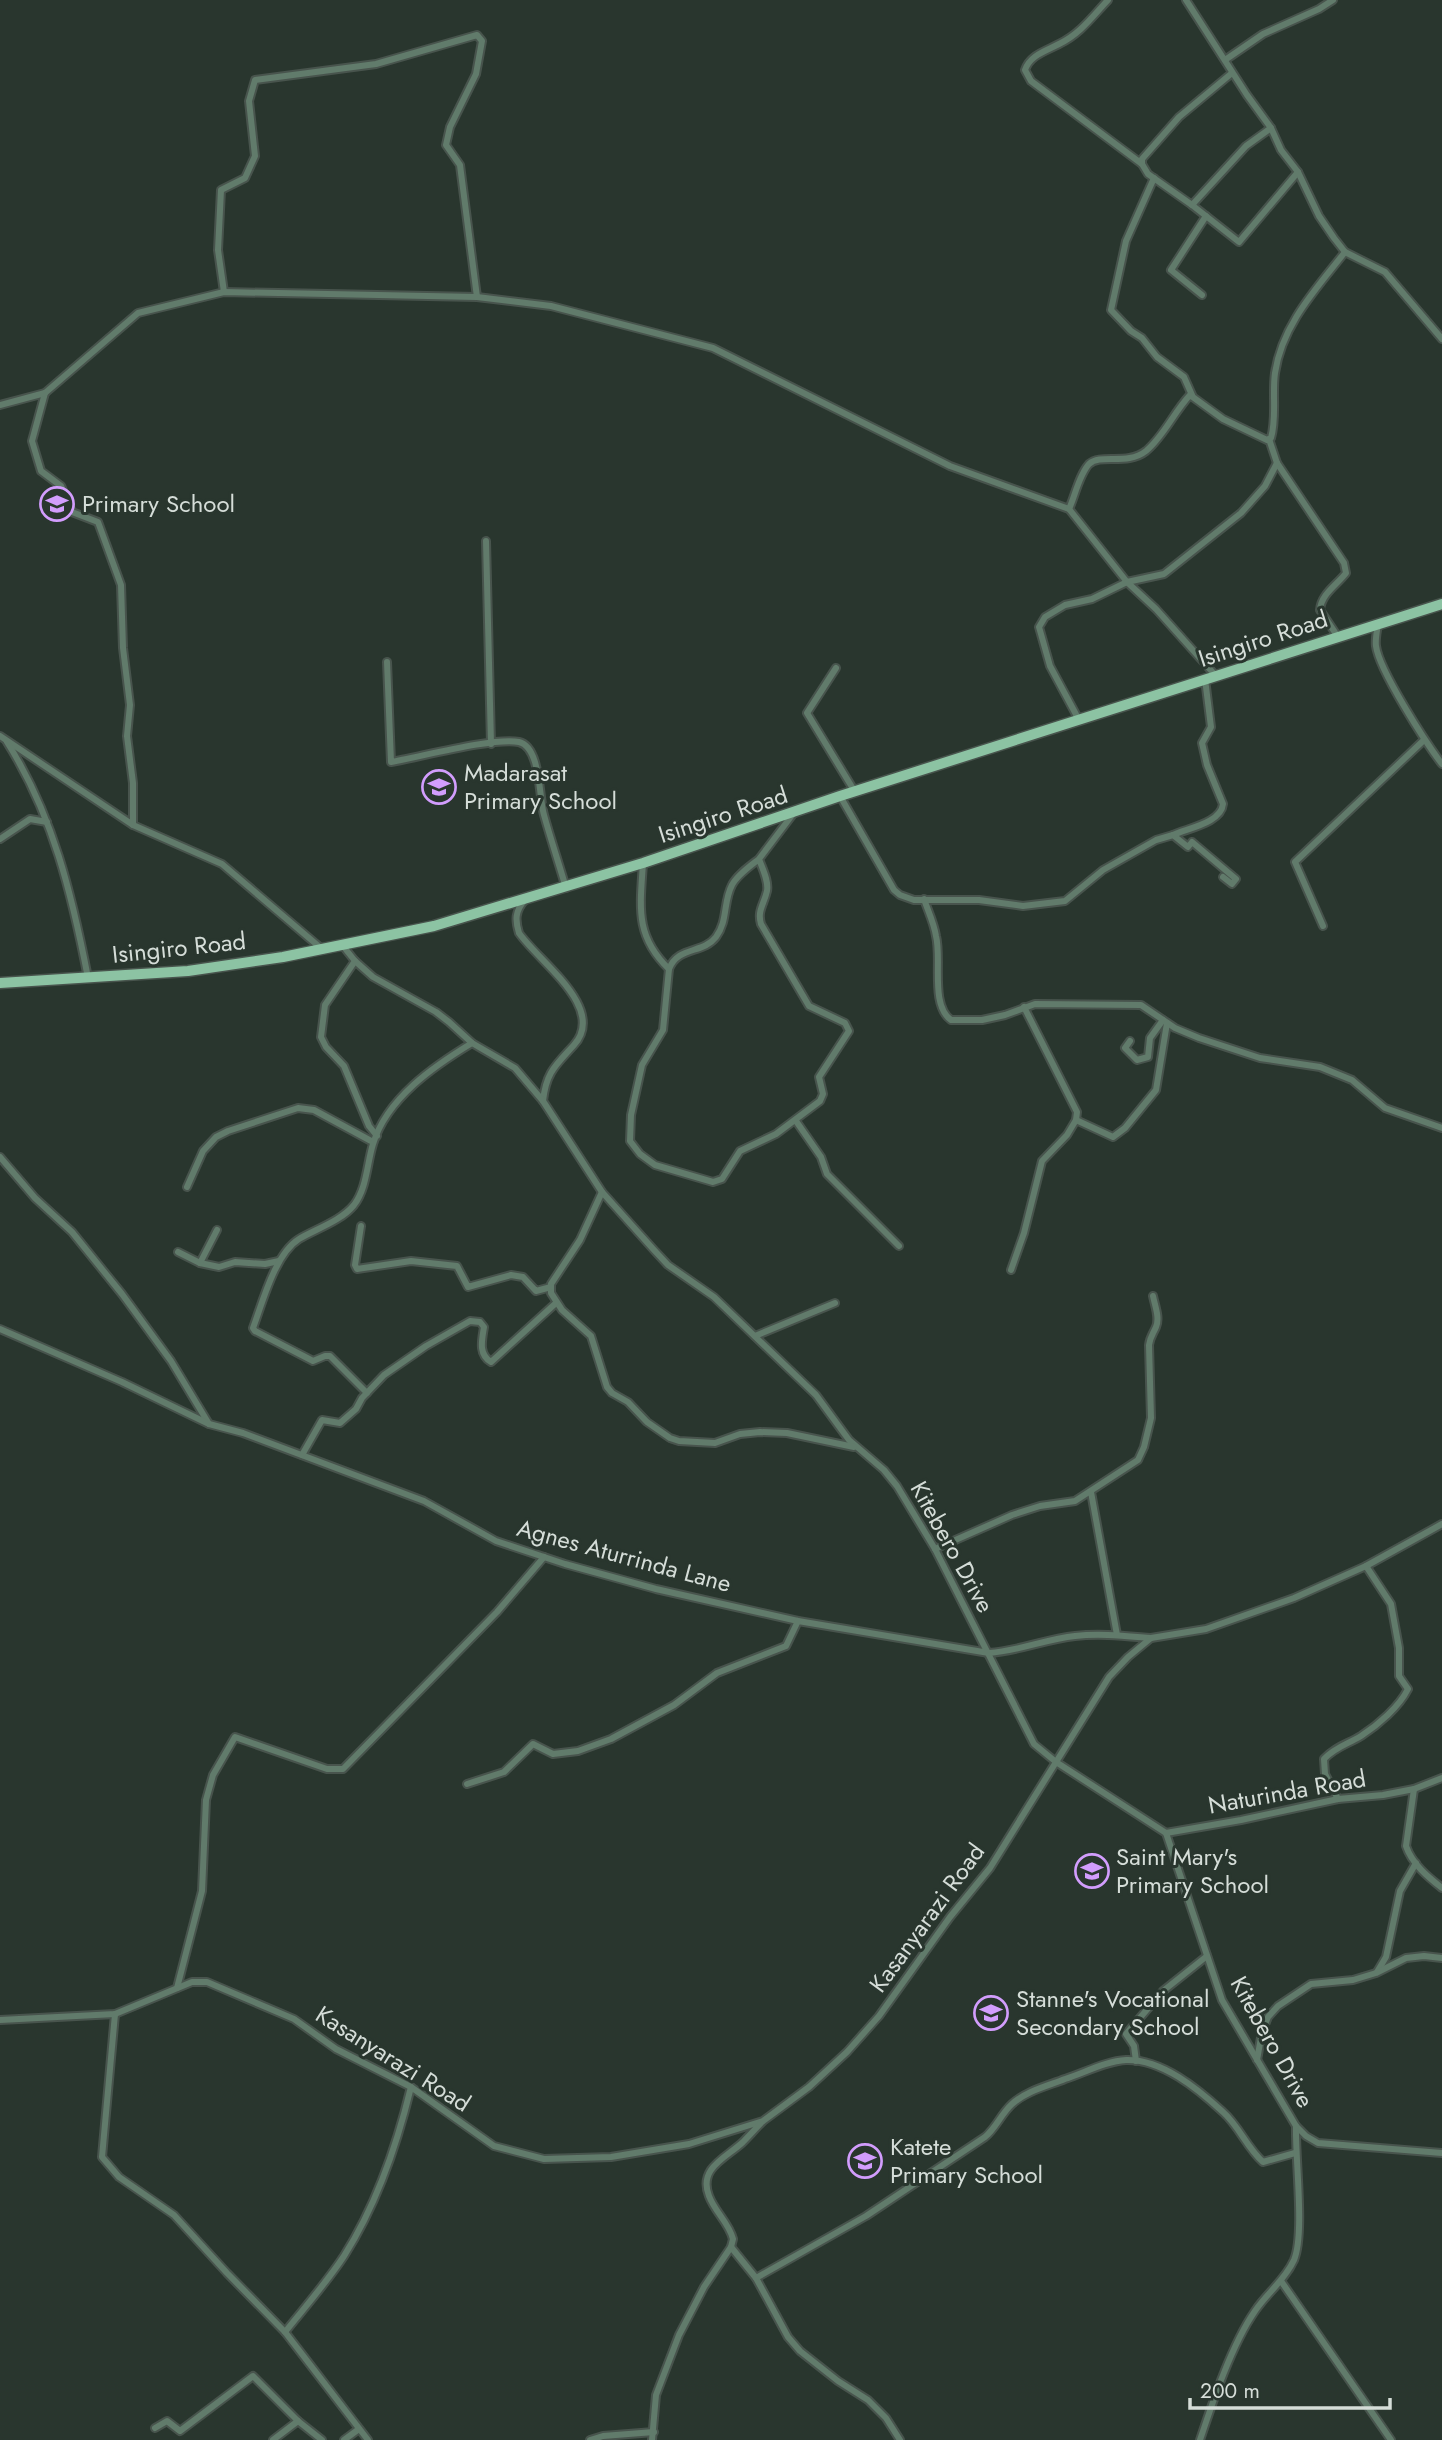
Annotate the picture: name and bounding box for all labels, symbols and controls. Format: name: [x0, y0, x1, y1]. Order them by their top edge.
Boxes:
school or university icon: Primary School: [38, 485, 76, 523]
place label: Primary School: [82, 486, 235, 521]
street label: Isingiro Road: [1194, 601, 1332, 676]
place label: Madarasat Primary School: [464, 755, 617, 818]
school or university icon: Madarasat Primary School: [420, 768, 458, 806]
street label: Isingiro Road: [654, 777, 792, 852]
street label: Isingiro Road: [110, 923, 248, 972]
street label: Kitebero Drive: [902, 1475, 1003, 1619]
street label: Agnes Aturrinda Lane: [513, 1510, 735, 1601]
street label: Naturinda Road: [1205, 1760, 1369, 1823]
street label: Kasanyarazi Road: [860, 1836, 993, 2000]
place label: Saint Mary's Primary School: [1116, 1839, 1269, 1902]
school or university icon: Saint Mary's Primary School: [1073, 1852, 1111, 1890]
street label: Kitebero Drive: [1222, 1970, 1323, 2114]
place label: Stanne's Vocational Secondary School: [1016, 1981, 1209, 2044]
school or university icon: Stanne's Vocational Secondary School: [972, 1994, 1010, 2032]
street label: Kasanyarazi Road: [309, 1997, 478, 2120]
place label: Katete Primary School: [890, 2129, 1043, 2192]
school or university icon: Katete Primary School: [846, 2142, 884, 2180]
scale bar: [1190, 2366, 1390, 2410]
text: 200 m: [1200, 2376, 1260, 2406]

